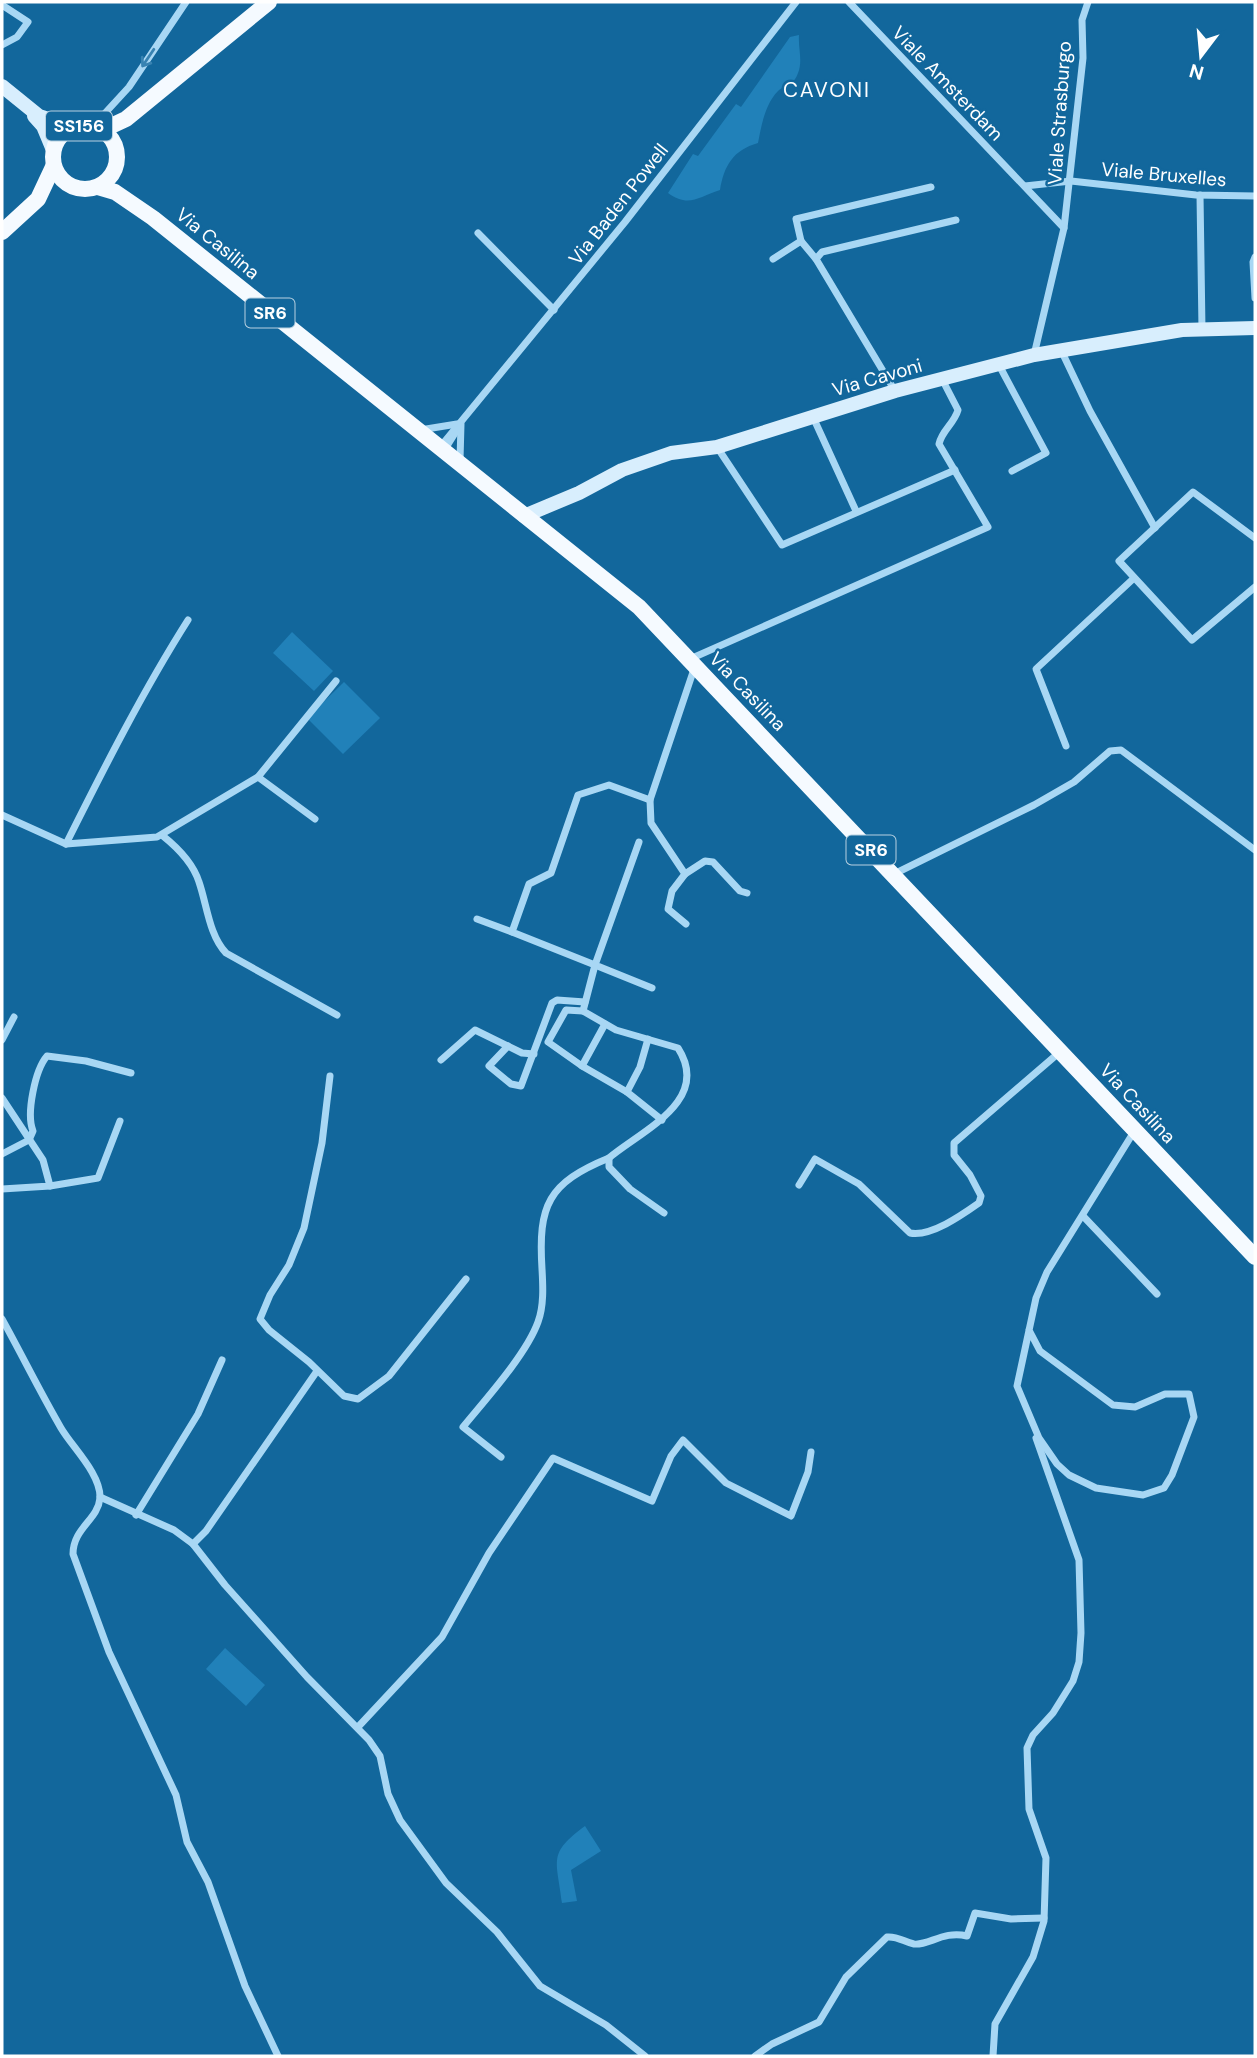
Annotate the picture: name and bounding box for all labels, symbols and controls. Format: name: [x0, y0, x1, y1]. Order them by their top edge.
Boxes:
street label: Viale Amsterdam: [886, 21, 1009, 146]
north arrow: [1166, 21, 1236, 91]
street label: Viale Strasburgo: [1042, 40, 1077, 186]
one-way arrow: [141, 48, 155, 67]
text: N: [1186, 58, 1207, 86]
district label: CAVONI: [783, 76, 871, 104]
road number: SS156: [46, 112, 112, 140]
street label: Via Baden Powell: [563, 138, 674, 270]
street label: Viale Bruxelles: [1100, 157, 1228, 192]
street label: Via Casilina: [171, 202, 265, 285]
road number: SR6: [246, 298, 294, 328]
street label: Via Cavoni: [829, 353, 925, 402]
street label: Via Casilina: [704, 646, 792, 736]
road number: SR6: [846, 836, 896, 864]
street label: Via Casilina: [1094, 1058, 1181, 1149]

